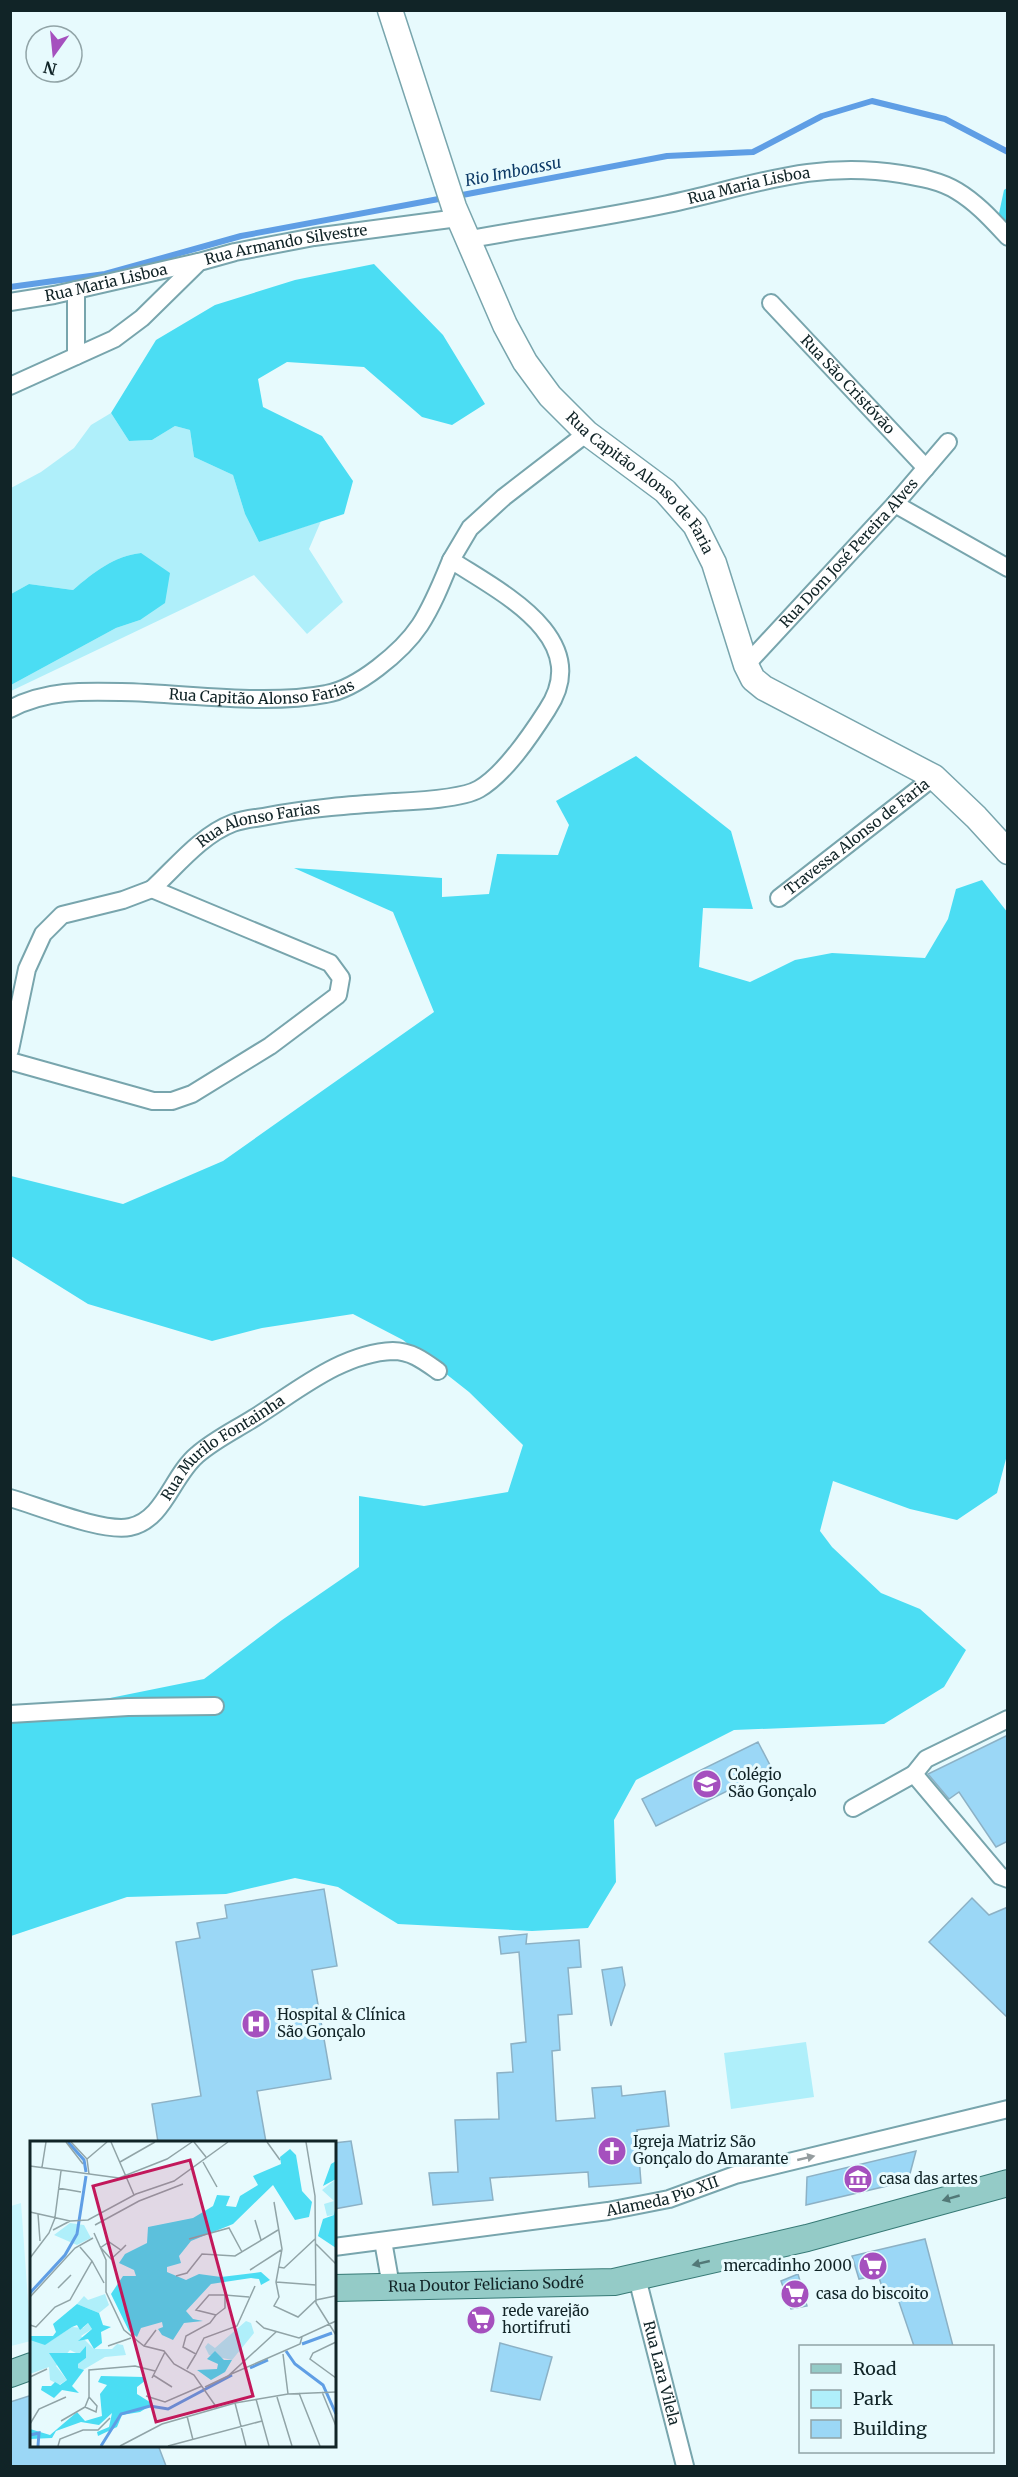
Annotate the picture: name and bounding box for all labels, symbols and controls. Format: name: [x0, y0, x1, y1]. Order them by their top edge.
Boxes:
north arrow: [24, 24, 84, 84]
text: N: [41, 57, 59, 80]
water label: Rio Imboassu: [463, 152, 563, 190]
street label: Rua Maria Lisboa: [686, 163, 811, 208]
street label: Rua Armando Silvestre: [203, 220, 369, 269]
street label: Rua Maria Lisboa: [43, 259, 169, 305]
street label: Rua São Cristóvão: [797, 331, 899, 438]
street label: Rua Capitão Alonso de Faria: [562, 407, 718, 557]
street label: Rua Dom José Pereira Alves: [775, 474, 922, 632]
street label: Rua Capitão Alonso Farias: [168, 675, 357, 708]
street label: Travessa Alonso de Faria: [781, 774, 933, 899]
street label: Rua Alonso Farias: [192, 798, 321, 851]
street label: Rua Murilo Fontainha: [157, 1391, 288, 1504]
place label: Colégio São Gonçalo: [728, 1765, 817, 1801]
school or university icon: Colégio São Gonçalo: [691, 1768, 723, 1800]
place label: Hospital & Clínica São Gonçalo: [277, 2005, 405, 2041]
hospital icon: Hospital & Clínica São Gonçalo: [240, 2008, 272, 2040]
place label: Igreja Matriz São Gonçalo do Amarante: [633, 2132, 788, 2168]
church icon: Igreja Matriz São Gonçalo do Amarante: [596, 2135, 628, 2167]
inset map: [30, 2141, 336, 2447]
one-way arrow: [797, 2153, 815, 2163]
museum icon: casa das artes: [842, 2163, 874, 2195]
place label: casa das artes: [879, 2169, 978, 2188]
street label: Alameda Pio XII: [604, 2172, 721, 2220]
one-way arrow: [942, 2194, 960, 2203]
supermarket icon: mercadinho 2000: [857, 2250, 889, 2282]
place label: mercadinho 2000: [723, 2256, 852, 2275]
one-way arrow: [692, 2259, 711, 2268]
street label: Rua Doutor Feliciano Sodré: [388, 2273, 584, 2296]
supermarket icon: casa do biscoito: [779, 2278, 811, 2310]
place label: casa do biscoito: [816, 2284, 929, 2303]
place label: rede varejão hortifruti: [502, 2301, 589, 2337]
supermarket icon: rede varejão hortifruti: [465, 2304, 497, 2336]
street label: Rua Lara Vilela: [639, 2319, 684, 2427]
legend: [799, 2345, 994, 2453]
text: Road: [853, 2357, 897, 2380]
text: Park: [853, 2387, 894, 2410]
text: Building: [853, 2417, 927, 2440]

